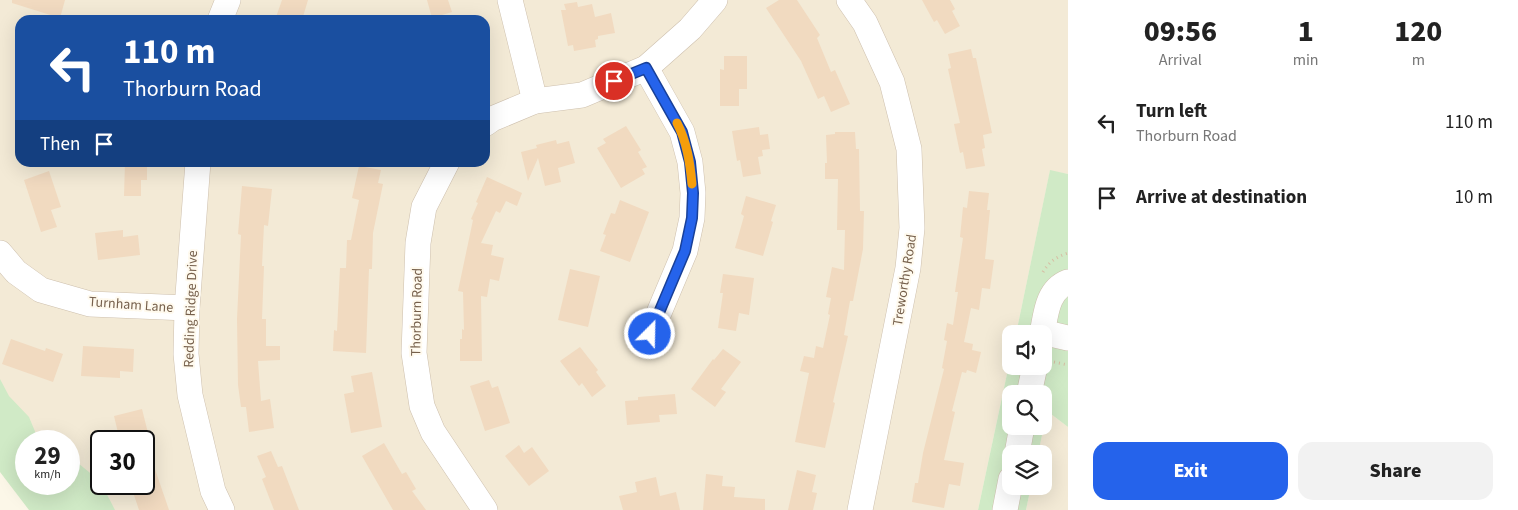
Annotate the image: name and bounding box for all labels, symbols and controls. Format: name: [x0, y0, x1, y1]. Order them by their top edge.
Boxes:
text: 09:56: [1144, 10, 1217, 53]
text: 1: [1298, 10, 1314, 53]
text: 120: [1394, 10, 1442, 53]
text: 110 m: [123, 27, 215, 77]
icon: left: [40, 35, 105, 100]
text: Arrival: [1159, 49, 1202, 71]
text: min: [1293, 49, 1319, 71]
text: m: [1412, 49, 1425, 71]
pin: [593, 60, 635, 102]
icon: arrive: [600, 67, 628, 95]
text: Thorburn Road: [123, 73, 262, 105]
text: Turn left: [1136, 98, 1207, 125]
icon: left: [1093, 109, 1121, 137]
text: 110 m: [1445, 109, 1493, 136]
text: Thorburn Road: [1136, 125, 1237, 147]
icon: arrive: [90, 130, 118, 158]
text: Then: [40, 131, 80, 158]
icon: arrive: [1093, 184, 1121, 212]
text: Arrive at destination: [1136, 184, 1307, 211]
text: 10 m: [1455, 184, 1493, 211]
street label: Treworthy Road: [888, 233, 922, 328]
street label: Redding Ridge Drive: [179, 250, 203, 368]
street label: Thorburn Road: [406, 268, 428, 356]
street label: Turnham Lane: [88, 292, 174, 318]
position arrow: [623, 307, 675, 359]
map controls: [1002, 325, 1052, 495]
button: sound: [1002, 325, 1052, 375]
button: search: [1002, 385, 1052, 435]
speed limit sign: 30: [90, 430, 155, 495]
text: 29: [34, 438, 61, 474]
button: Exit: [1093, 442, 1288, 500]
button: Share: [1298, 442, 1493, 500]
button: layers: [1002, 445, 1052, 495]
text: km/h: [34, 466, 61, 483]

